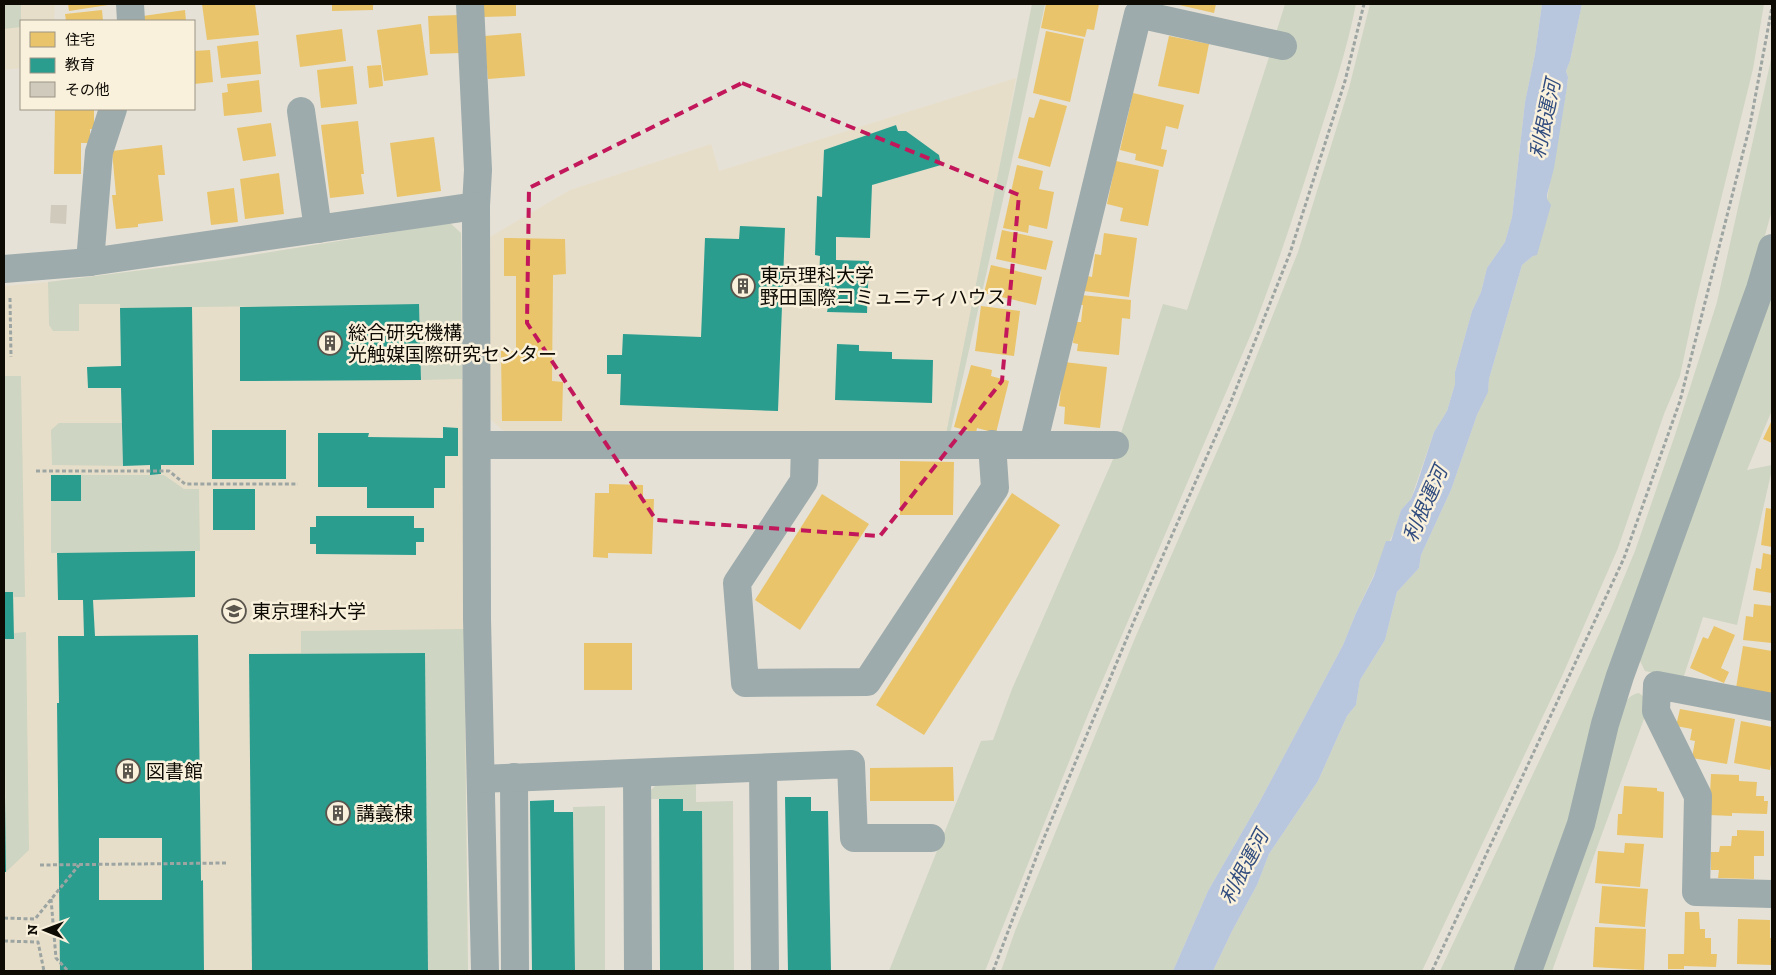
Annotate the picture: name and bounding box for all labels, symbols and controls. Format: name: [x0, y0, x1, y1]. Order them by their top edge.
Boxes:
legend: [20, 20, 195, 110]
text: 住宅: [65, 31, 95, 49]
text: 教育: [65, 56, 95, 74]
water label: 利根運河: [1525, 73, 1566, 161]
text: その他: [65, 81, 110, 99]
place label: 東京理科大学 野田国際コミュニティハウス: [760, 264, 1006, 309]
building icon: 東京理科大学 野田国際コミュニティハウス: [730, 273, 756, 299]
place label: 総合研究機構 光触媒国際研究センター: [348, 321, 557, 366]
building icon: 総合研究機構 光触媒国際研究センター: [317, 330, 343, 356]
water label: 利根運河: [1398, 459, 1454, 545]
school or university icon: 東京理科大学: [221, 598, 247, 624]
place label: 東京理科大学: [252, 600, 366, 623]
building icon: 図書館: [115, 758, 141, 784]
place label: 図書館: [146, 760, 203, 783]
building icon: 講義棟: [325, 800, 351, 826]
place label: 講義棟: [356, 802, 413, 825]
water label: 利根運河: [1215, 823, 1275, 908]
north arrow: [20, 905, 70, 955]
text: N: [24, 924, 41, 935]

